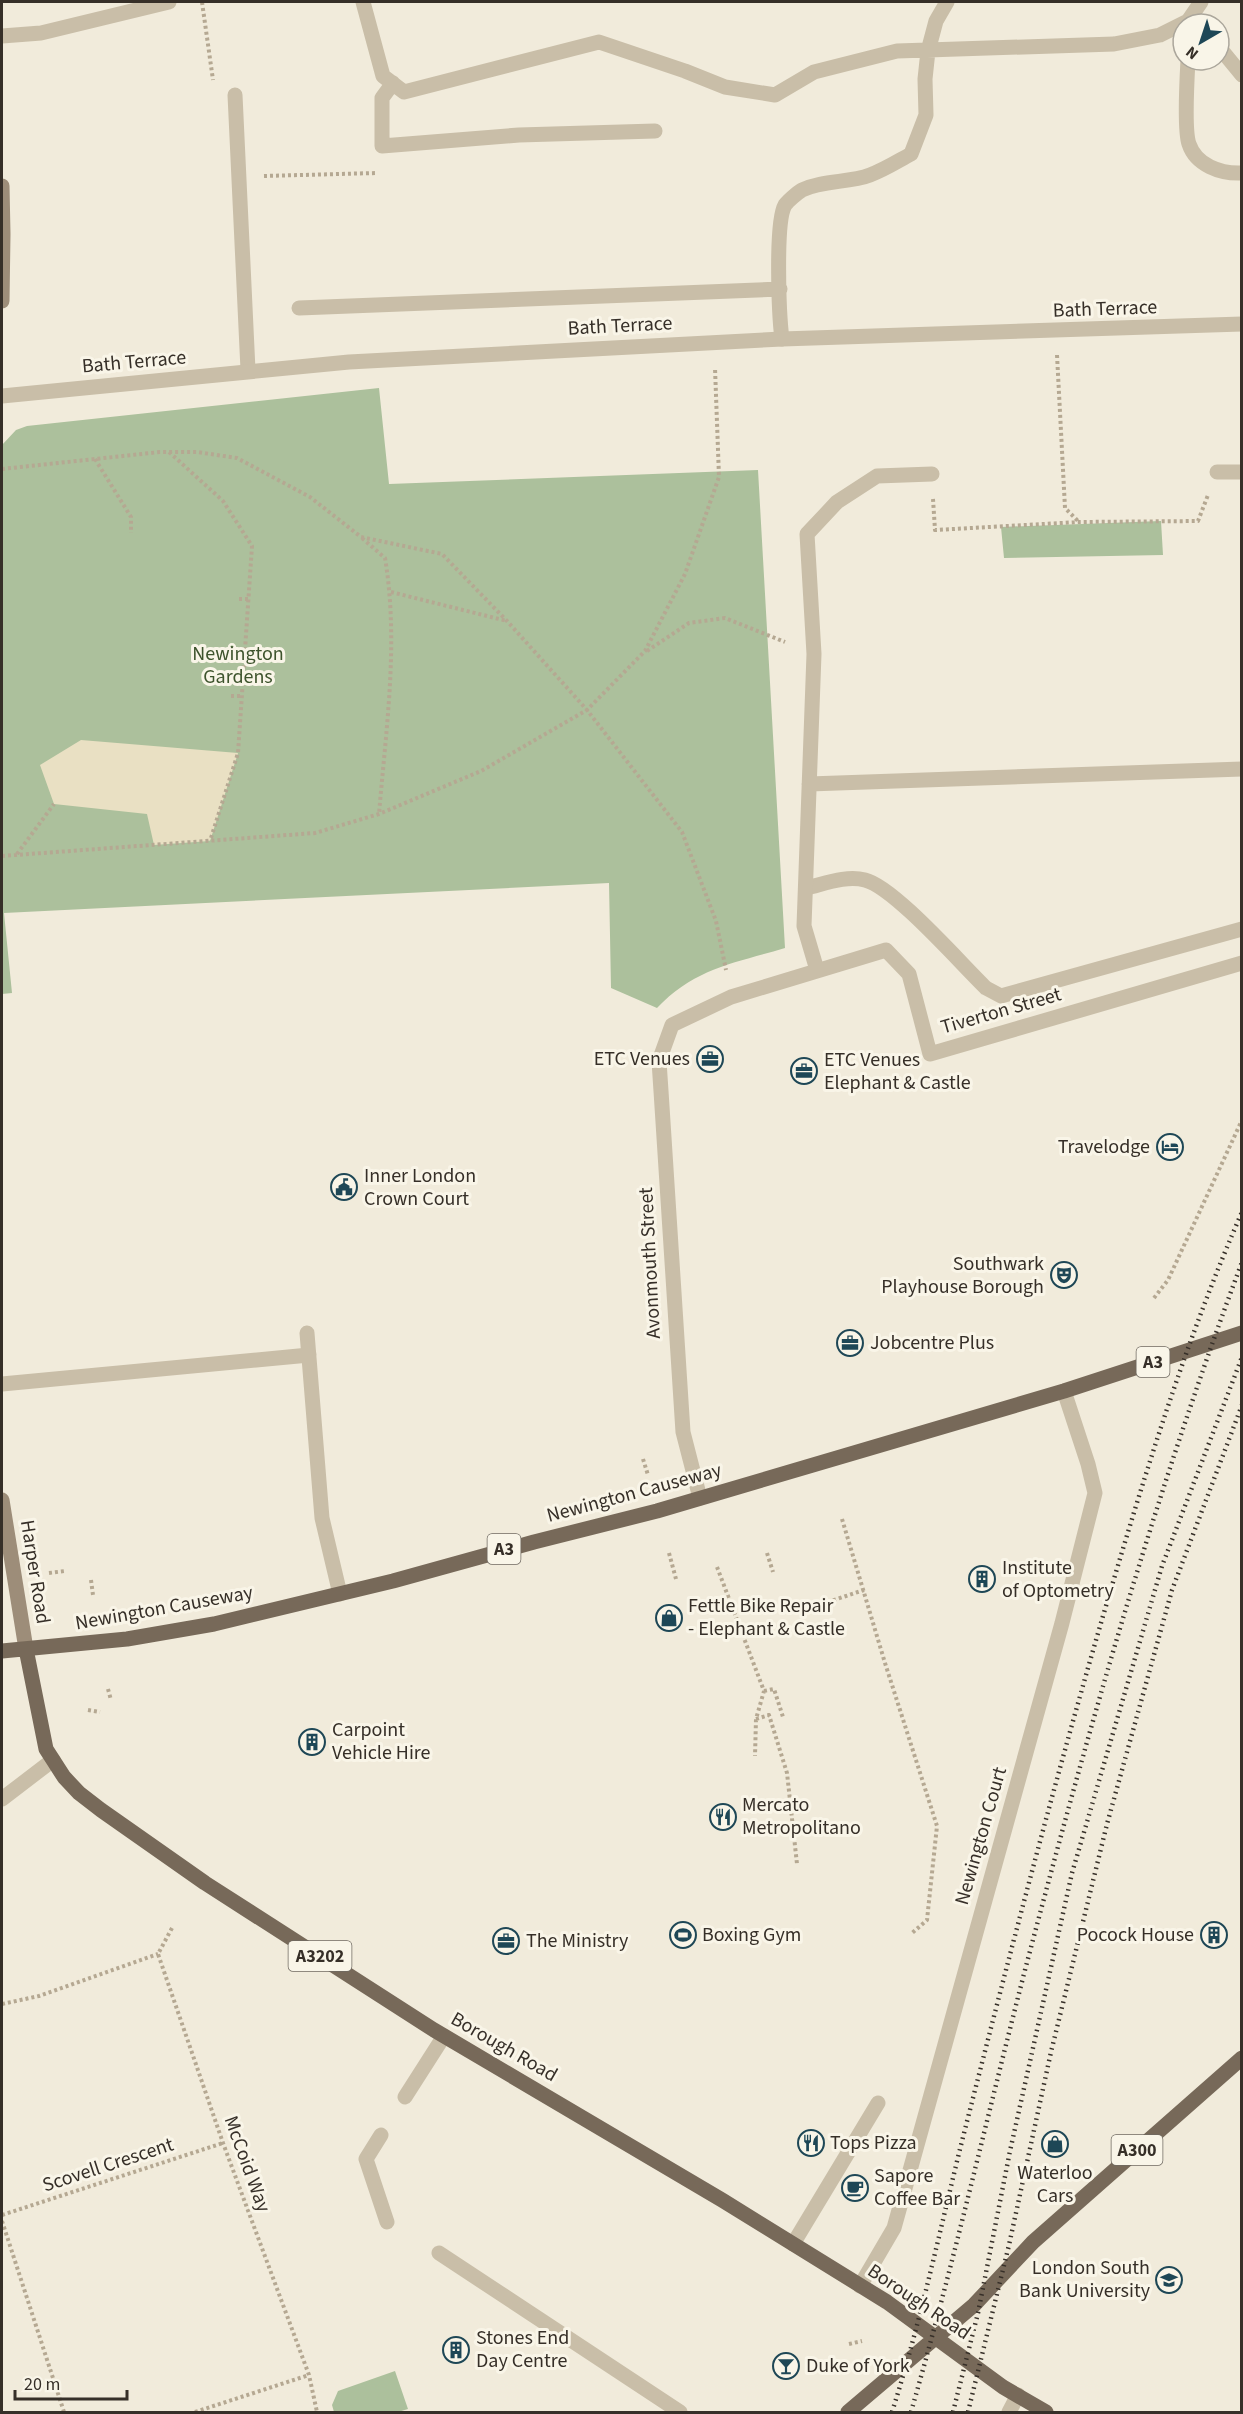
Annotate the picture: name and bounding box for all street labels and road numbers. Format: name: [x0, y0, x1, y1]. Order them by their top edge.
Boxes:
street label: Bath Terrace: [1052, 293, 1158, 325]
street label: Bath Terrace: [567, 309, 673, 343]
street label: Bath Terrace: [81, 343, 187, 381]
street label: Tiverton Street: [937, 980, 1065, 1042]
street label: Avonmouth Street: [632, 1186, 668, 1340]
road number: A3: [1136, 1347, 1170, 1377]
street label: Newington Causeway: [543, 1456, 725, 1530]
street label: Harper Road: [13, 1518, 57, 1626]
road number: A3: [488, 1534, 520, 1564]
street label: Newington Causeway: [73, 1578, 256, 1637]
street label: Newington Court: [948, 1763, 1014, 1908]
road number: A3202: [288, 1941, 352, 1971]
street label: Borough Road: [445, 2005, 563, 2089]
street label: McCoid Way: [217, 2112, 278, 2217]
street label: Scovell Crescent: [39, 2131, 177, 2199]
road number: A300: [1112, 2135, 1162, 2165]
street label: Borough Road: [862, 2257, 976, 2347]

